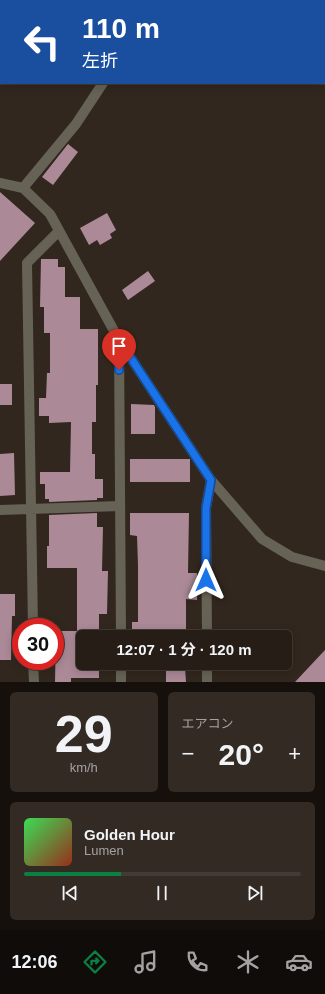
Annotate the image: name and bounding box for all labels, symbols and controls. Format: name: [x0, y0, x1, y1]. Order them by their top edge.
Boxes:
text: 110 m: [82, 13, 160, 44]
icon: left: [16, 16, 68, 68]
text: 左折: [82, 51, 118, 71]
pin: [102, 329, 136, 370]
icon: arrive: [108, 335, 130, 357]
position arrow: [185, 559, 227, 601]
speed limit sign: 30: [12, 618, 64, 670]
text: 12:07 · 1 分 · 120 m: [116, 641, 252, 658]
text: 29: [55, 705, 113, 763]
text: エアコン: [182, 716, 234, 731]
text: 20°: [219, 738, 264, 771]
text: −: [182, 741, 194, 766]
text: +: [288, 741, 301, 766]
text: km/h: [70, 760, 98, 775]
text: Golden Hour: [84, 826, 175, 843]
text: Lumen: [84, 843, 124, 858]
icon: previous: [59, 882, 81, 904]
icon: pause: [151, 882, 173, 904]
icon: next: [244, 882, 266, 904]
icon: directions: [81, 948, 109, 976]
icon: music: [132, 948, 160, 976]
icon: phone: [183, 948, 211, 976]
icon: climate: [234, 948, 262, 976]
icon: car: [285, 948, 313, 976]
text: 12:06: [12, 952, 58, 972]

